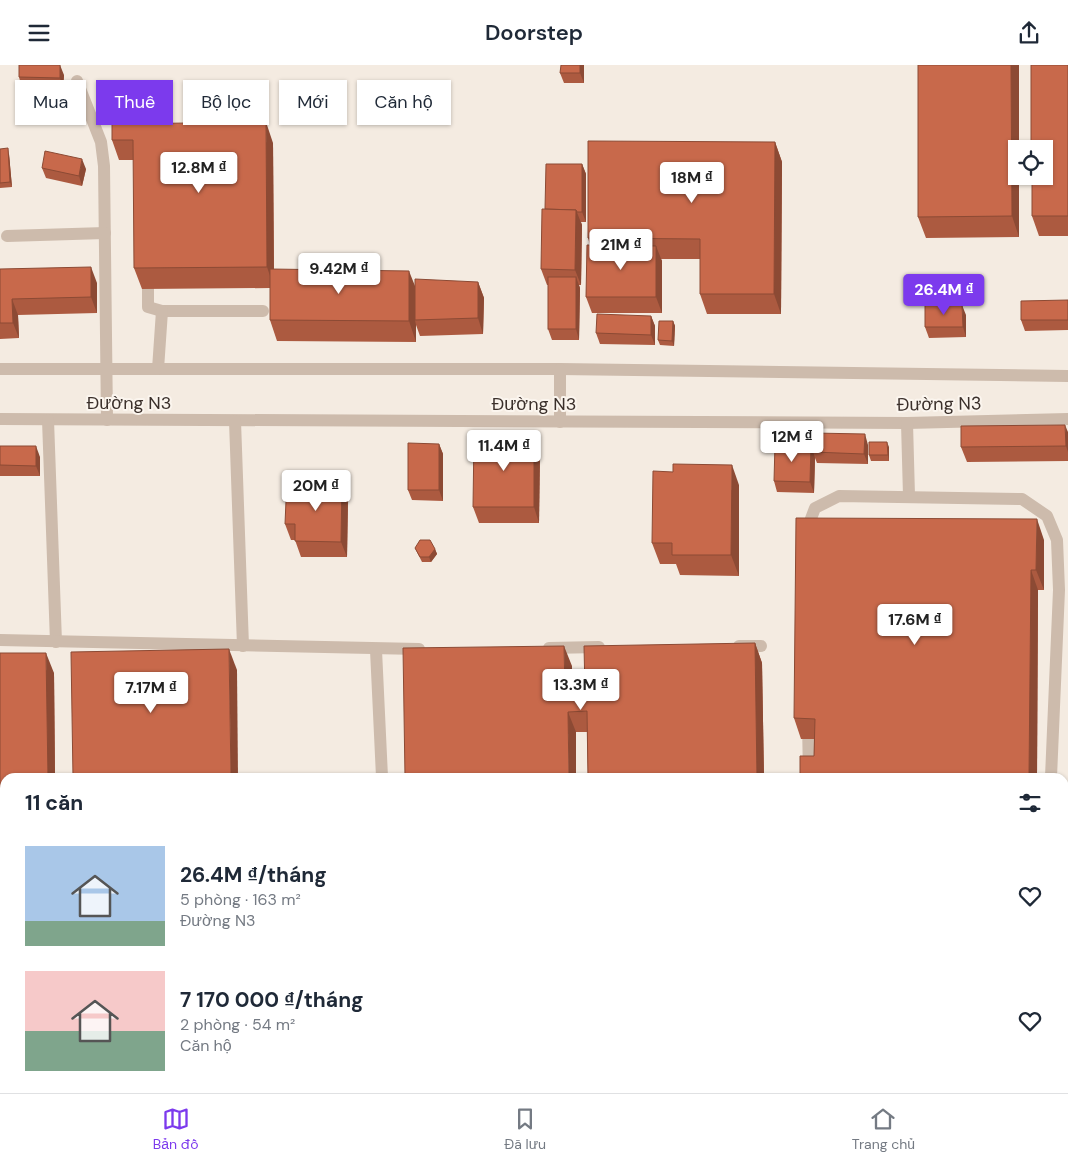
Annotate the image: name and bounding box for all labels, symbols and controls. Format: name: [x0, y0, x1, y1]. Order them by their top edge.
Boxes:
text: Doorstep: [485, 18, 583, 47]
icon: menu: [25, 19, 53, 47]
icon: share: [1015, 19, 1043, 47]
chip: Mua: [15, 80, 86, 125]
chip: Thuê: [96, 80, 173, 125]
chip: Bộ lọc: [183, 80, 269, 125]
chip: Mới: [279, 80, 347, 125]
chip: Căn hộ: [357, 80, 451, 125]
map controls: [1008, 140, 1053, 185]
button: locate: [1008, 140, 1053, 185]
pin: 12.8M ₫: [153, 151, 245, 194]
text: 12.8M ₫: [171, 157, 227, 178]
pin: 18M ₫: [657, 161, 727, 204]
text: 18M ₫: [671, 167, 713, 188]
pin: 21M ₫: [586, 229, 656, 271]
text: 21M ₫: [600, 234, 642, 255]
pin: 9.42M ₫: [293, 253, 385, 295]
text: 9.42M ₫: [309, 258, 369, 279]
pin: 26.4M ₫: [898, 273, 990, 316]
text: 26.4M ₫: [914, 279, 974, 300]
street label: Đường N3: [87, 391, 171, 415]
street label: Đường N3: [896, 391, 982, 417]
street label: Đường N3: [492, 392, 576, 416]
pin: 12M ₫: [757, 421, 827, 463]
text: 12M ₫: [771, 426, 813, 447]
pin: 11.4M ₫: [458, 429, 550, 472]
text: 11.4M ₫: [478, 435, 530, 456]
pin: 20M ₫: [281, 469, 351, 512]
text: 20M ₫: [293, 475, 339, 496]
pin: 17.6M ₫: [869, 603, 961, 646]
text: 17.6M ₫: [888, 609, 942, 630]
pin: 13.3M ₫: [535, 669, 627, 711]
pin: 7.17M ₫: [105, 671, 197, 714]
text: 13.3M ₫: [553, 674, 609, 695]
text: 7.17M ₫: [125, 677, 177, 698]
text: 11 căn: [25, 789, 83, 817]
icon: filters: [1016, 789, 1044, 817]
text: 26.4M ₫/tháng: [180, 861, 327, 889]
icon: home: [65, 866, 125, 926]
icon: heart: [1016, 882, 1044, 910]
text: 5 phòng · 163 m²: [180, 889, 301, 910]
text: Đường N3: [180, 910, 255, 931]
text: 7 170 000 ₫/tháng: [180, 986, 364, 1014]
icon: home: [65, 991, 125, 1051]
icon: heart: [1016, 1007, 1044, 1035]
text: 2 phòng · 54 m²: [180, 1014, 295, 1035]
text: Căn hộ: [180, 1035, 232, 1056]
tab: Bản đồ: [153, 1105, 199, 1153]
tab: Đã lưu: [504, 1105, 546, 1153]
tab: Trang chủ: [852, 1105, 915, 1153]

